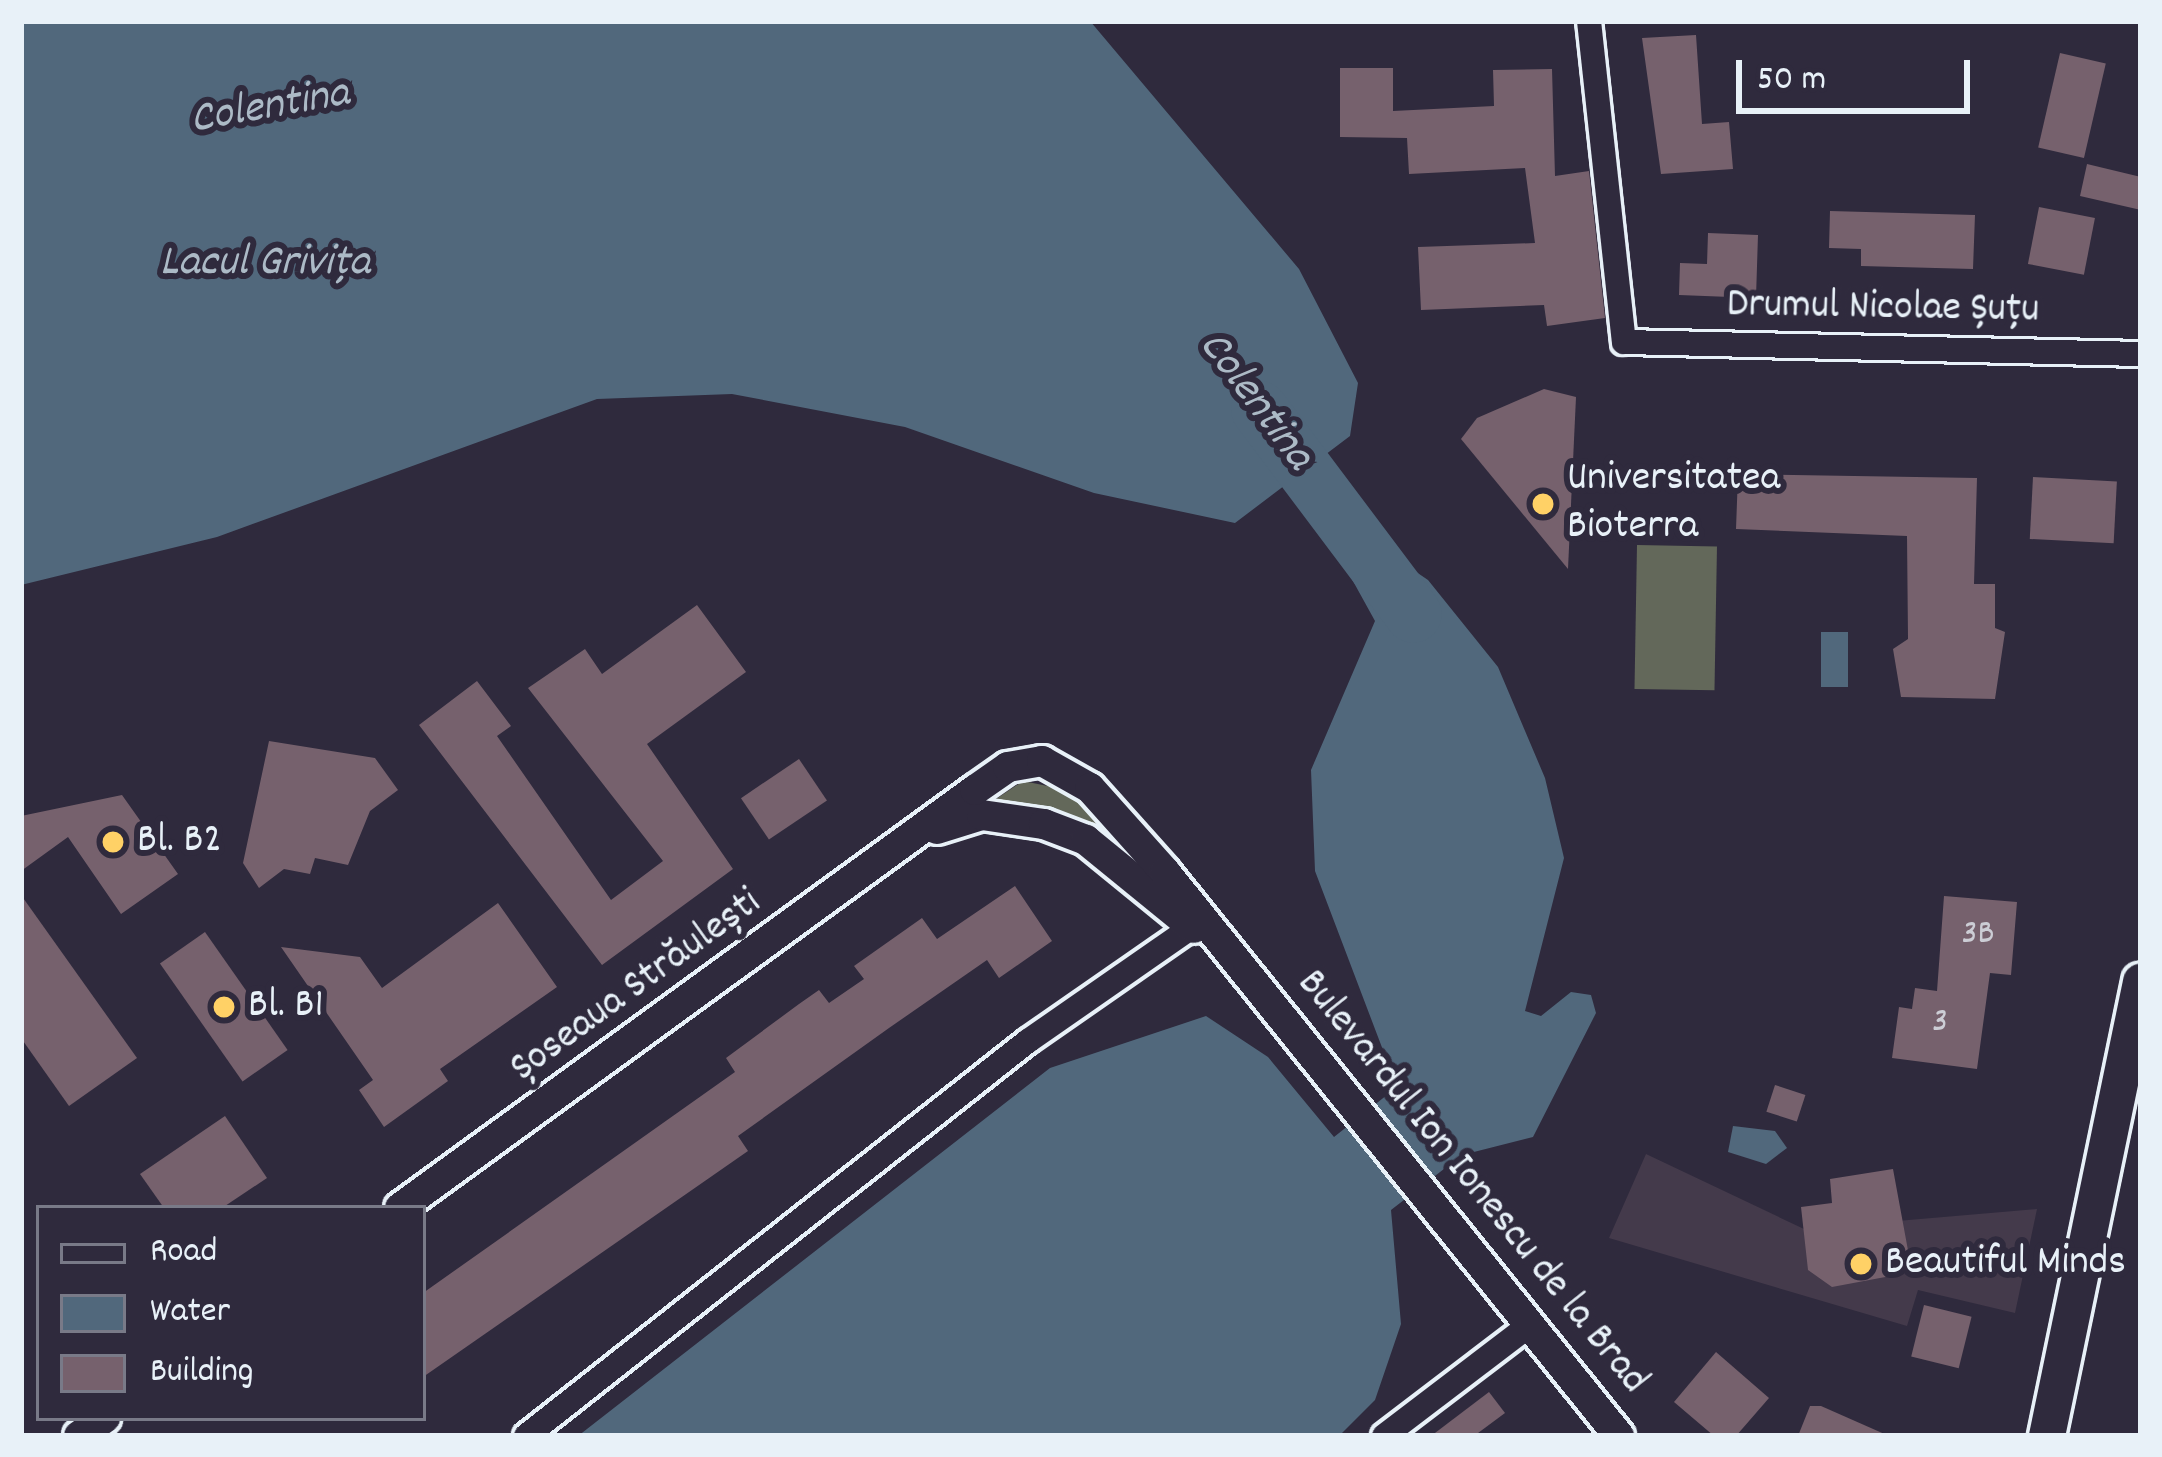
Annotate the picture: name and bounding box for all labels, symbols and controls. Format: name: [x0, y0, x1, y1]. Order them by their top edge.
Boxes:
scale bar: [1742, 36, 1976, 110]
text: 50 m: [1757, 55, 1826, 107]
water label: Colentina: [186, 68, 354, 150]
water label: Lacul Grivița: [160, 238, 370, 292]
street label: Drumul Nicolae Șuțu: [1726, 281, 2040, 337]
water label: Colentina: [1184, 322, 1324, 482]
place label: Universitatea Bioterra: [1567, 455, 1780, 554]
marker: Universitatea Bioterra: [1530, 491, 1556, 517]
place label: Bl. B2: [137, 817, 222, 867]
marker: Bl. B2: [100, 829, 126, 855]
street label: Șoseaua Străulești: [502, 879, 772, 1095]
house number: 3B: [1961, 914, 1995, 958]
street label: Bulevardul Ion Ionescu de la Brad: [1284, 961, 1658, 1405]
place label: Bl. B1: [248, 982, 324, 1032]
marker: Bl. B1: [211, 994, 237, 1020]
house number: 3: [1932, 1002, 1948, 1046]
legend: [36, 1205, 426, 1421]
text: Road: [150, 1227, 217, 1279]
place label: Beautiful Minds: [1885, 1239, 2126, 1289]
marker: Beautiful Minds: [1848, 1251, 1874, 1277]
text: Water: [150, 1287, 230, 1339]
text: Building: [150, 1347, 254, 1399]

